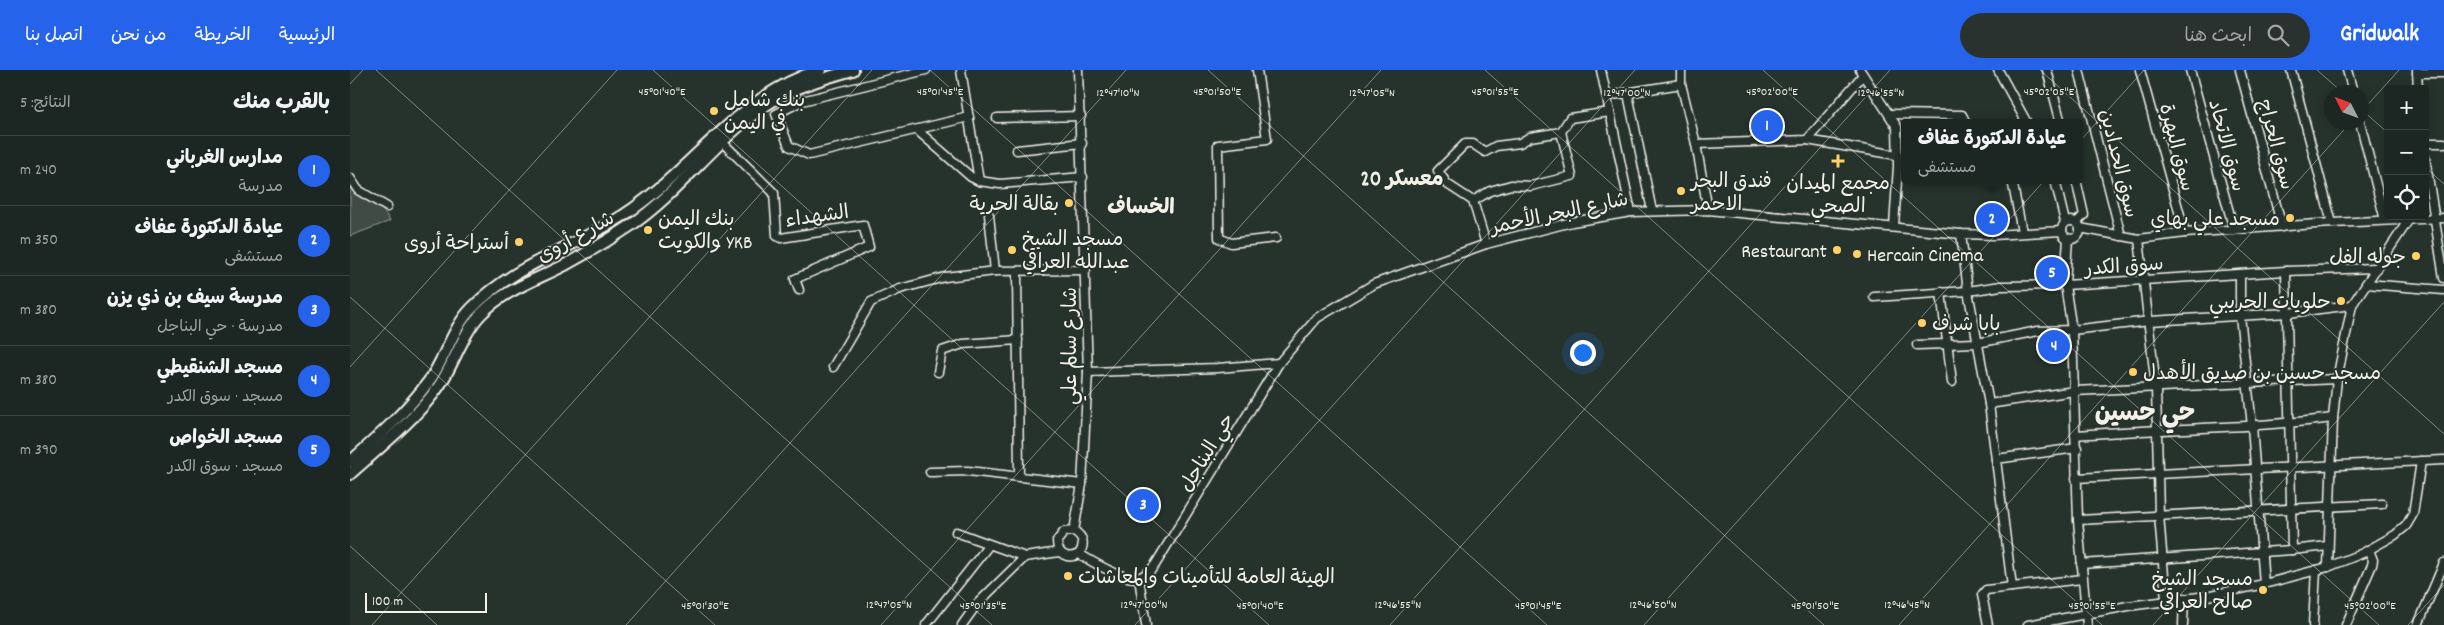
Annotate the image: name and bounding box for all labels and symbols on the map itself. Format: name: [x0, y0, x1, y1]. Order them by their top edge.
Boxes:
text: 45°01'40"E: [638, 84, 686, 101]
text: 45°01'45"E: [917, 84, 964, 101]
text: 45°01'50"E: [1193, 84, 1241, 101]
text: 45°01'55"E: [1472, 84, 1519, 101]
text: 45°02'00"E: [1746, 84, 1798, 101]
text: 45°02'05"E: [2024, 84, 2075, 101]
text: 12°47'10"N: [1096, 85, 1140, 102]
text: 12°47'05"N: [1349, 85, 1395, 102]
text: 12°47'00"N: [1604, 85, 1651, 102]
text: 12°46'55"N: [1858, 85, 1904, 102]
north arrow: [2324, 85, 2369, 130]
place label: بنك شامل في اليمن: [724, 88, 805, 139]
street label: سوق الحراج: [2249, 96, 2300, 193]
street label: سوق الاتحاد: [2199, 97, 2251, 195]
street label: سوق البهرة: [2150, 101, 2200, 195]
marker: بنك شامل في اليمن: [708, 105, 720, 117]
pin: 1: [1751, 107, 1783, 145]
street label: سوق الحدادين: [2090, 107, 2144, 221]
marker: مجمع الميدان الصحي: [1831, 154, 1845, 168]
district label: معسكر 20: [1361, 166, 1443, 196]
place label: فندق البحر الاحمر: [1689, 169, 1772, 220]
place label: مجمع الميدان الصحي: [1786, 171, 1890, 223]
street label: شارع البحر الأحمر: [1486, 185, 1631, 244]
marker: فندق البحر الاحمر: [1675, 185, 1687, 197]
place label: بقالة الحرية: [970, 192, 1059, 220]
district label: الخساف: [1107, 194, 1175, 224]
marker: بقالة الحرية: [1063, 197, 1075, 209]
street label: الشهداء: [784, 200, 851, 236]
pin: 2: [1976, 200, 2008, 238]
street label: شارع أروى: [533, 206, 620, 271]
place label: بنك اليمن والكويت YKB: [658, 207, 752, 258]
place label: مسجد علي بهاي: [2151, 207, 2280, 236]
marker: مسجد علي بهاي: [2284, 212, 2296, 224]
marker: بنك اليمن والكويت YKB: [642, 224, 654, 236]
place label: مسجد الشيخ عبدالله العراقي: [1022, 227, 1130, 278]
place label: أستراحة أروى: [404, 231, 509, 259]
marker: أستراحة أروى: [513, 236, 525, 248]
place label: Restaurant: [1741, 239, 1827, 267]
place label: Hercain Cinema: [1867, 243, 1984, 271]
marker: مسجد الشيخ عبدالله العراقي: [1006, 244, 1018, 256]
marker: Restaurant: [1831, 244, 1843, 256]
place label: جوله الفل: [2329, 245, 2406, 273]
marker: Hercain Cinema: [1851, 248, 1863, 260]
marker: جوله الفل: [2410, 250, 2422, 262]
street label: سوق الكدر: [2082, 251, 2165, 285]
pin: 5: [2036, 254, 2068, 292]
street label: شارع سالم علي: [1058, 287, 1087, 405]
place label: حلويات الحريبي: [2209, 290, 2331, 319]
marker: حلويات الحريبي: [2335, 295, 2347, 307]
place label: بابا شرف: [1932, 312, 2001, 340]
marker: بابا شرف: [1916, 317, 1928, 329]
pin: 4: [2038, 327, 2070, 365]
your location: [1570, 340, 1596, 366]
place label: مسجد حسين بن صديق الأهدل: [2143, 359, 2381, 389]
marker: مسجد حسين بن صديق الأهدل: [2127, 366, 2139, 378]
district label: حي حسين: [2095, 397, 2195, 434]
street label: حي البناجل: [1174, 409, 1244, 499]
pin: 3: [1127, 486, 1159, 524]
place label: الهيئة العامة للتأمينات والمعاشات: [1078, 565, 1335, 593]
place label: مسجد الشيخ صالح العراقي: [2152, 567, 2253, 618]
marker: الهيئة العامة للتأمينات والمعاشات: [1062, 570, 1074, 582]
marker: مسجد الشيخ صالح العراقي: [2257, 584, 2269, 596]
scale bar: [365, 590, 488, 613]
text: 12°47'05"N: [866, 597, 912, 614]
text: 12°47'00"N: [1121, 597, 1168, 614]
text: 12°46'55"N: [1375, 597, 1421, 614]
text: 12°46'50"N: [1629, 597, 1677, 614]
text: 12°46'45"N: [1884, 597, 1930, 614]
text: 45°01'30"E: [681, 598, 729, 615]
text: 45°01'35"E: [960, 598, 1007, 615]
text: 45°01'40"E: [1236, 598, 1284, 615]
text: 45°01'45"E: [1515, 598, 1562, 615]
text: 45°01'50"E: [1791, 598, 1839, 615]
text: 45°01'55"E: [2069, 598, 2116, 615]
text: 45°02'00"E: [2344, 598, 2396, 615]

